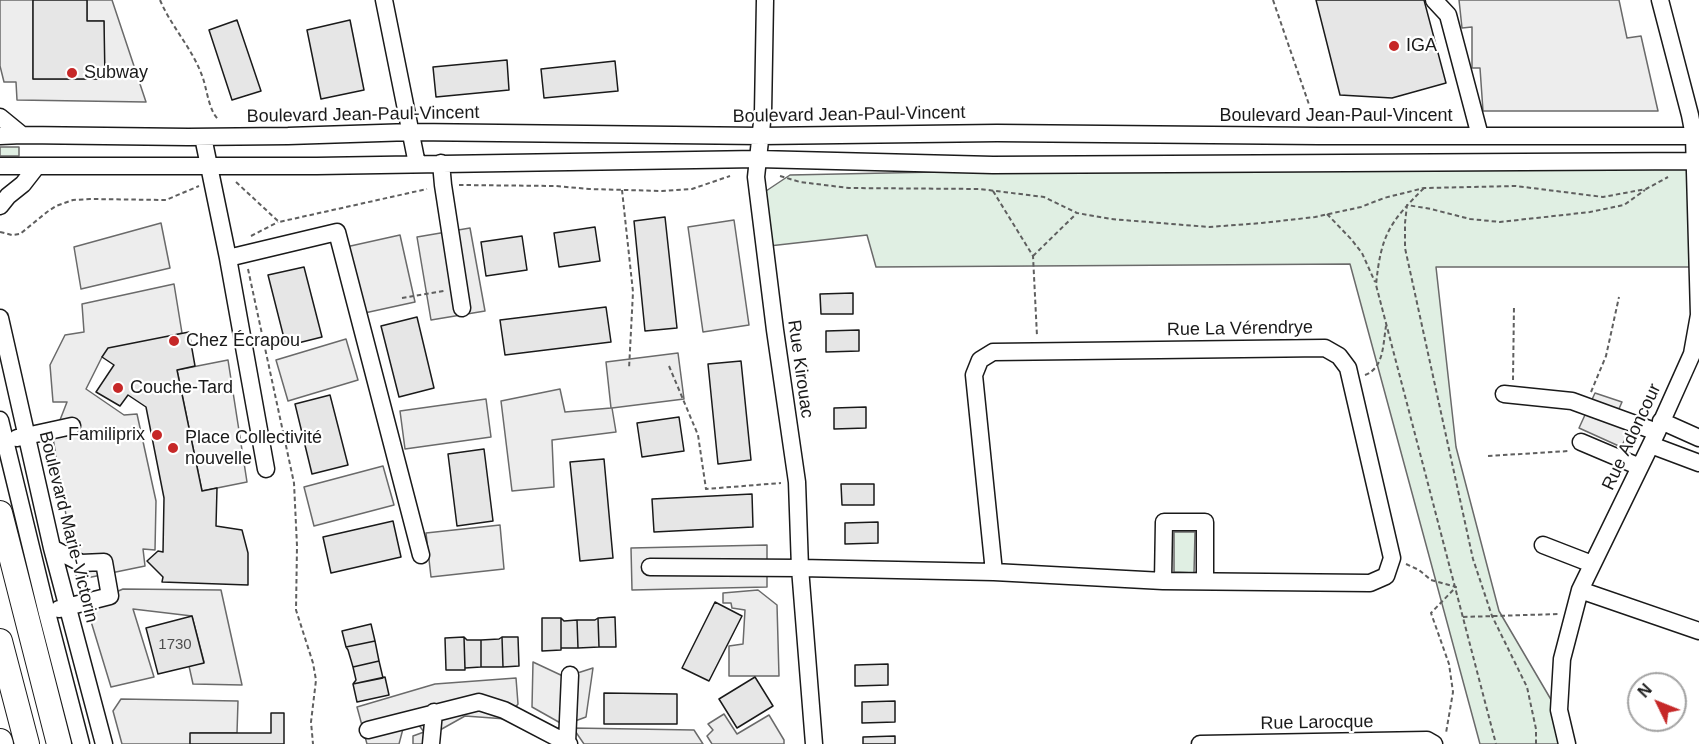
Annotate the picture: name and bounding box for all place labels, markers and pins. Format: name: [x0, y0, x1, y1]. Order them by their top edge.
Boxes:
place label: IGA: [1406, 35, 1437, 57]
marker: IGA: [1387, 39, 1401, 53]
place label: Subway: [84, 62, 148, 84]
marker: Subway: [65, 66, 79, 80]
place label: Chez Écrapou: [186, 330, 300, 352]
marker: Chez Écrapou: [167, 334, 181, 348]
place label: Couche-Tard: [130, 377, 233, 399]
marker: Couche-Tard: [111, 381, 125, 395]
place label: Familiprix: [68, 424, 145, 446]
place label: Place Collectivité nouvelle: [185, 427, 322, 470]
marker: Familiprix: [150, 428, 164, 442]
marker: Place Collectivité nouvelle: [166, 441, 180, 455]

